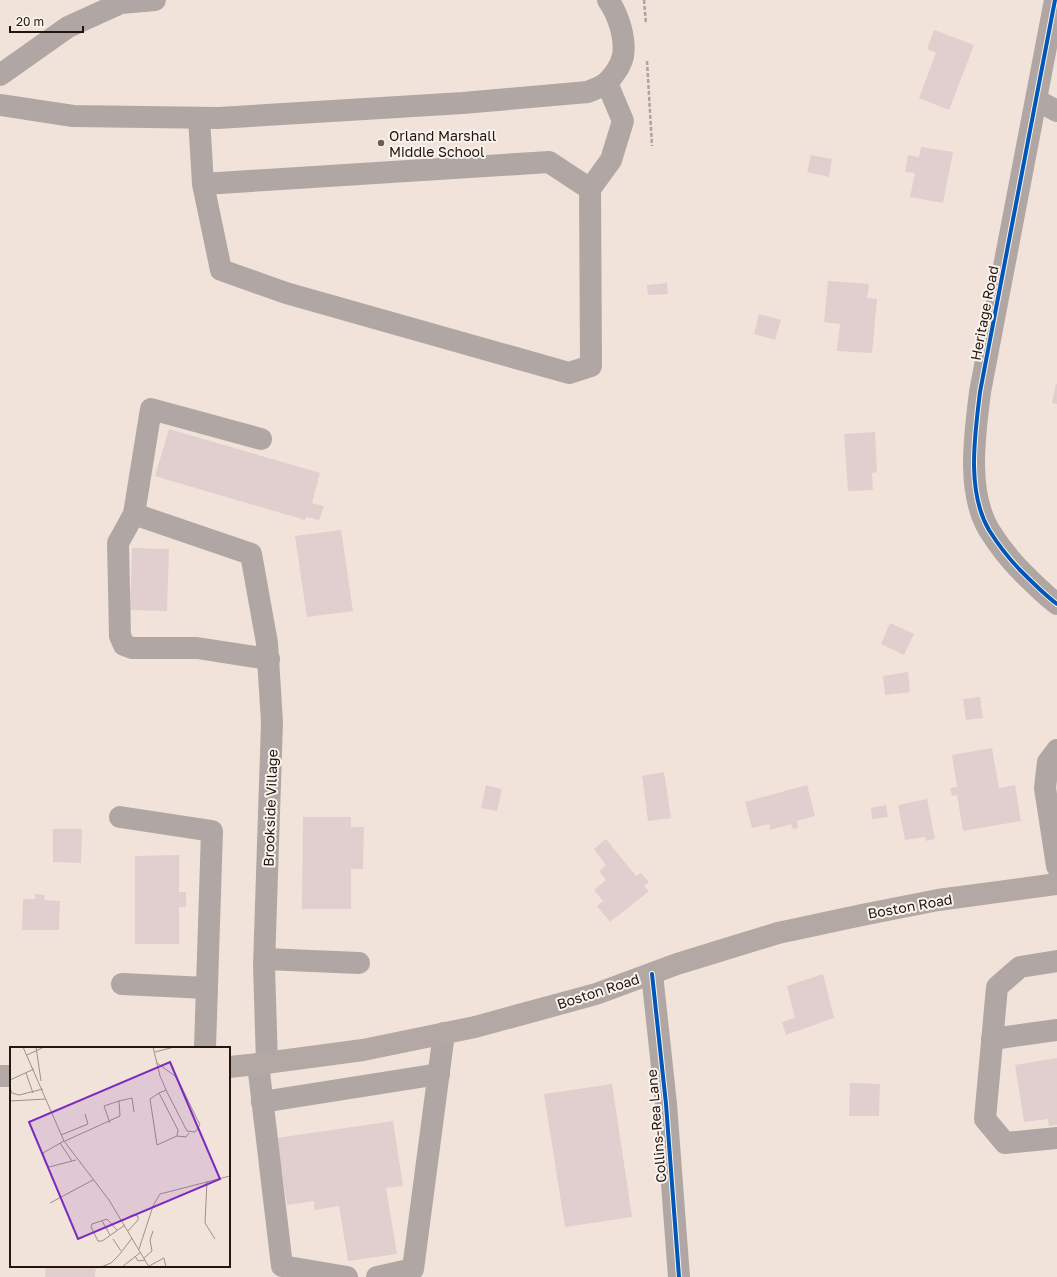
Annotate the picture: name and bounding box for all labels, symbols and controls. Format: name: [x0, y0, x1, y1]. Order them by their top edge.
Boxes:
scale bar: [10, 8, 83, 34]
text: 20 m: [16, 14, 44, 29]
place label: Orland Marshall Middle School: [389, 127, 496, 160]
marker: Orland Marshall Middle School: [376, 138, 386, 148]
street label: Heritage Road: [966, 264, 1002, 362]
street label: Brookside Village: [259, 749, 281, 867]
street label: Boston Road: [866, 890, 954, 922]
street label: Boston Road: [555, 970, 641, 1012]
inset map: [10, 1047, 230, 1267]
street label: Collins-Rea Lane: [643, 1069, 669, 1183]

